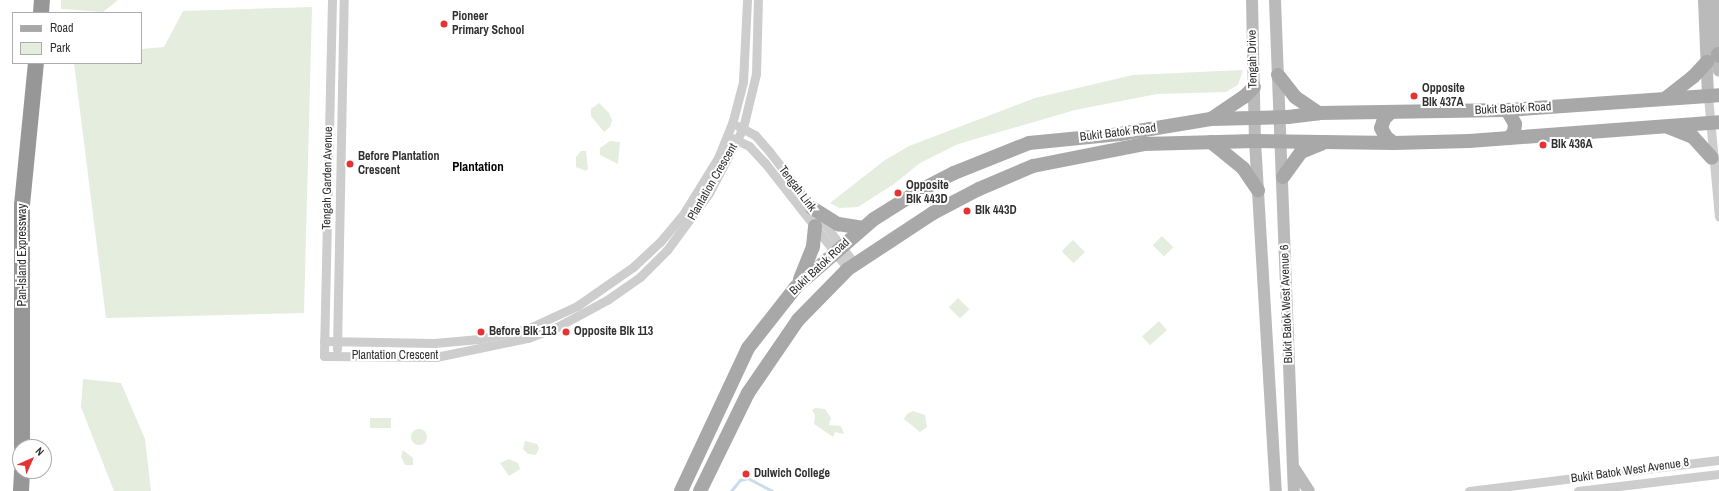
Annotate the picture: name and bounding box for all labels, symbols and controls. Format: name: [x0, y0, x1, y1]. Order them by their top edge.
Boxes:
place label: Pioneer Primary School: [452, 10, 524, 38]
legend: [12, 12, 142, 64]
marker: Pioneer Primary School: [439, 19, 449, 29]
text: Road: [50, 20, 74, 36]
street label: Tengah Drive: [1245, 30, 1261, 88]
text: Park: [50, 40, 70, 56]
place label: Opposite Blk 437A: [1422, 82, 1465, 110]
marker: Opposite Blk 437A: [1409, 91, 1419, 101]
street label: Bukit Batok Road: [1474, 100, 1552, 118]
street label: Bukit Batok Road: [1079, 121, 1157, 145]
street label: Tengah Garden Avenue: [320, 126, 336, 230]
place label: Blk 436A: [1551, 138, 1593, 152]
marker: Blk 436A: [1538, 140, 1548, 150]
street label: Plantation Crescent: [685, 141, 741, 223]
place label: Before Plantation Crescent: [358, 150, 439, 178]
marker: Before Plantation Crescent: [345, 159, 355, 169]
district label: Plantation: [452, 159, 504, 175]
street label: Tengah Link: [775, 163, 819, 215]
place label: Opposite Blk 443D: [906, 179, 949, 207]
marker: Opposite Blk 443D: [893, 188, 903, 198]
street label: Pan-Island Expressway: [16, 204, 30, 306]
place label: Blk 443D: [975, 204, 1017, 218]
marker: Blk 443D: [962, 206, 972, 216]
street label: Bukit Batok Road: [787, 236, 853, 298]
street label: Bukit Batok West Avenue 6: [1278, 244, 1296, 364]
place label: Before Blk 113: [489, 325, 557, 339]
place label: Opposite Blk 113: [574, 325, 653, 339]
marker: Before Blk 113: [476, 327, 486, 337]
marker: Opposite Blk 113: [561, 327, 571, 337]
street label: Plantation Crescent: [352, 349, 438, 363]
north arrow: [12, 439, 52, 479]
text: N: [33, 444, 47, 458]
street label: Bukit Batok West Avenue 8: [1570, 456, 1690, 486]
place label: Dulwich College: [754, 467, 830, 481]
marker: Dulwich College: [741, 469, 751, 479]

